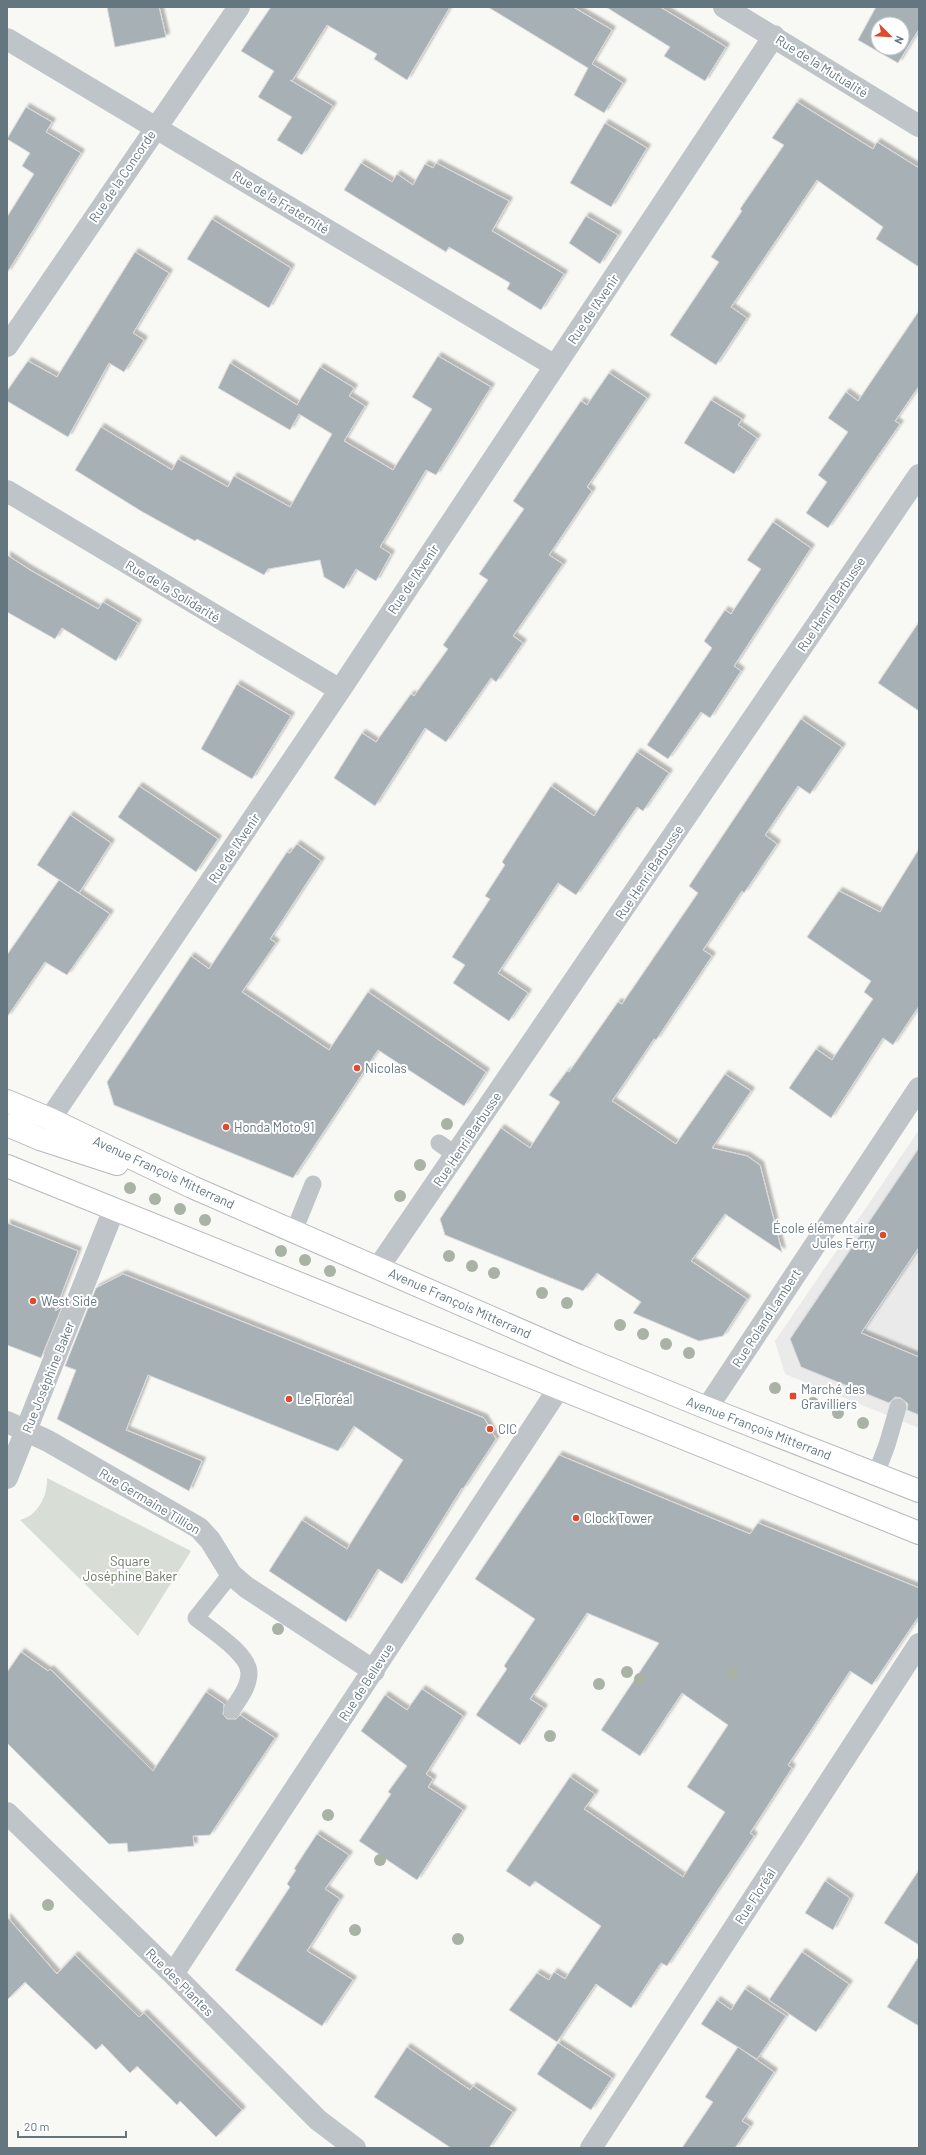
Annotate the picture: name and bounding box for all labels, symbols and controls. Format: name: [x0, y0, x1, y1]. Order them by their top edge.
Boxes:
north arrow: [870, 16, 910, 56]
street label: Rue de la Mutualité: [773, 31, 871, 101]
text: N: [892, 34, 907, 46]
street label: Rue de la Concorde: [85, 127, 159, 225]
street label: Rue de la Fraternité: [230, 167, 332, 237]
street label: Rue de l'Avenir: [564, 271, 622, 347]
street label: Rue de l'Avenir: [384, 541, 442, 617]
street label: Rue Henri Barbusse: [794, 554, 869, 654]
street label: Rue de la Solidarité: [123, 556, 223, 626]
street label: Rue de l'Avenir: [205, 810, 263, 886]
street label: Rue Henri Barbusse: [612, 822, 687, 922]
place label: Nicolas: [365, 1060, 407, 1076]
marker: Nicolas: [352, 1063, 362, 1073]
street label: Rue Henri Barbusse: [430, 1089, 505, 1189]
place label: Honda Moto 91: [234, 1119, 314, 1135]
marker: Honda Moto 91: [221, 1122, 231, 1132]
street label: Avenue François Mitterrand: [91, 1132, 237, 1212]
place label: École élémentaire Jules Ferry: [773, 1220, 875, 1251]
marker: École élémentaire Jules Ferry: [878, 1230, 888, 1240]
street label: Avenue François Mitterrand: [386, 1264, 534, 1342]
street label: Rue Roland Lambert: [728, 1266, 804, 1370]
place label: West Side: [41, 1293, 97, 1309]
marker: West Side: [28, 1296, 38, 1306]
street label: Rue Joséphine Baker: [18, 1319, 78, 1435]
place label: Marché des Gravilliers: [801, 1381, 865, 1412]
place label: Le Floréal: [297, 1391, 353, 1407]
marker: Marché des Gravilliers: [788, 1391, 798, 1401]
street label: Avenue François Mitterrand: [684, 1393, 834, 1463]
marker: Le Floréal: [284, 1394, 294, 1404]
place label: CIC: [498, 1421, 517, 1437]
marker: CIC: [485, 1424, 495, 1434]
street label: Rue Germaine Tillion: [97, 1464, 203, 1538]
place label: Clock Tower: [584, 1510, 652, 1526]
marker: Clock Tower: [571, 1513, 581, 1523]
park label: Square Joséphine Baker: [83, 1553, 177, 1584]
street label: Rue de Bellevue: [335, 1640, 397, 1724]
street label: Rue Floréal: [731, 1865, 779, 1927]
street label: Rue des Plantes: [143, 1945, 217, 2019]
scale bar: [18, 2113, 126, 2139]
text: 20 m: [24, 2119, 50, 2133]

